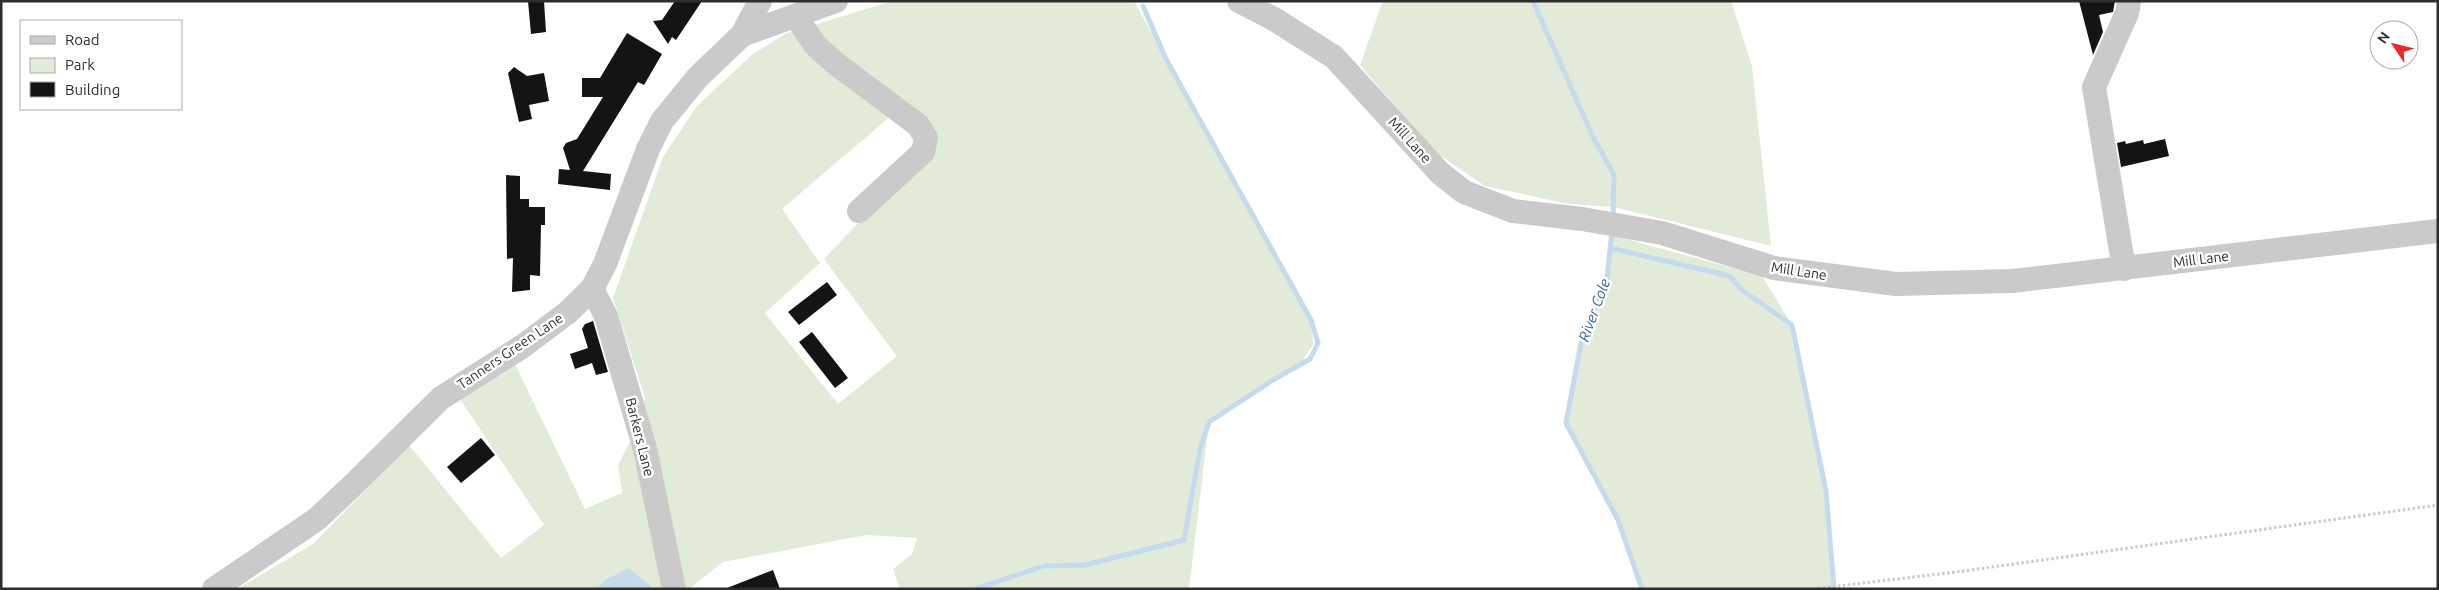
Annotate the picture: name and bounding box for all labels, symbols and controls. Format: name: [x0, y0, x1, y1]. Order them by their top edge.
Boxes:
legend: [20, 20, 182, 110]
north arrow: [2369, 20, 2419, 70]
text: N: [2374, 29, 2393, 46]
text: Road: [65, 31, 100, 48]
text: Park: [65, 56, 95, 73]
text: Building: [65, 81, 120, 98]
street label: Mill Lane: [1385, 114, 1435, 166]
street label: Mill Lane: [2172, 248, 2230, 270]
street label: Mill Lane: [1770, 259, 1828, 283]
water label: River Cole: [1575, 276, 1613, 344]
street label: Tanners Green Lane: [454, 310, 566, 392]
street label: Barkers Lane: [622, 396, 658, 478]

